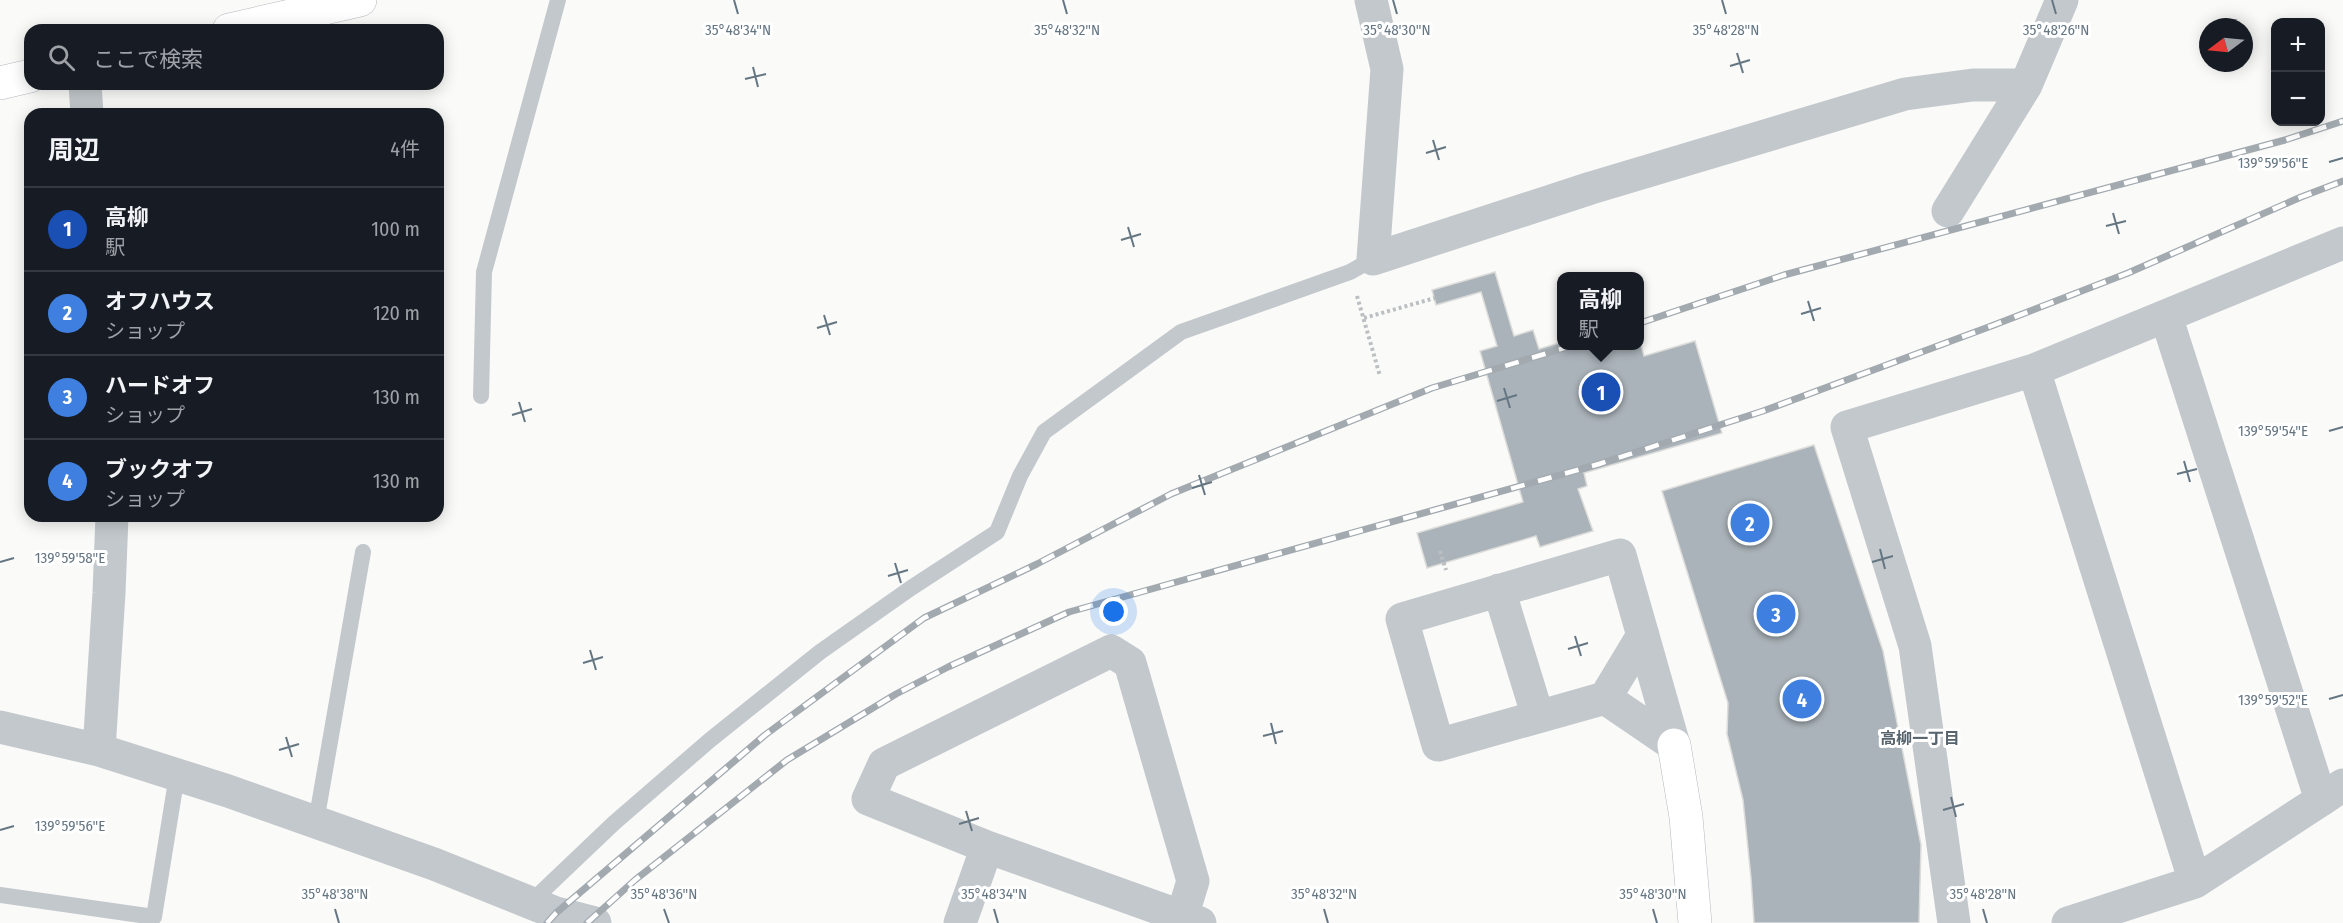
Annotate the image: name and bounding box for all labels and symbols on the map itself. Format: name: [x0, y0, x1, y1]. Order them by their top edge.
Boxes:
north arrow: [2199, 18, 2253, 72]
text: 35°48'34"N: [705, 21, 771, 39]
text: 35°48'32"N: [1034, 21, 1100, 39]
text: 35°48'30"N: [1363, 21, 1431, 39]
text: 35°48'28"N: [1693, 21, 1759, 39]
text: 35°48'26"N: [2023, 21, 2089, 39]
text: 139°59'56"E: [2238, 154, 2308, 172]
pin: 1: [1582, 370, 1620, 414]
text: 139°59'54"E: [2238, 422, 2308, 440]
pin: 2: [1730, 500, 1770, 546]
text: 139°59'58"E: [35, 549, 105, 567]
pin: 3: [1756, 592, 1796, 636]
your location: [1099, 597, 1128, 626]
pin: 4: [1782, 676, 1822, 722]
text: 139°59'52"E: [2238, 691, 2308, 709]
district label: 高柳一丁目: [1880, 729, 1960, 748]
text: 139°59'56"E: [35, 817, 105, 835]
text: 35°48'38"N: [302, 885, 368, 903]
text: 35°48'36"N: [631, 885, 697, 903]
text: 35°48'34"N: [961, 885, 1027, 903]
text: 35°48'32"N: [1291, 885, 1357, 903]
text: 35°48'30"N: [1619, 885, 1687, 903]
text: 35°48'28"N: [1950, 885, 2016, 903]

